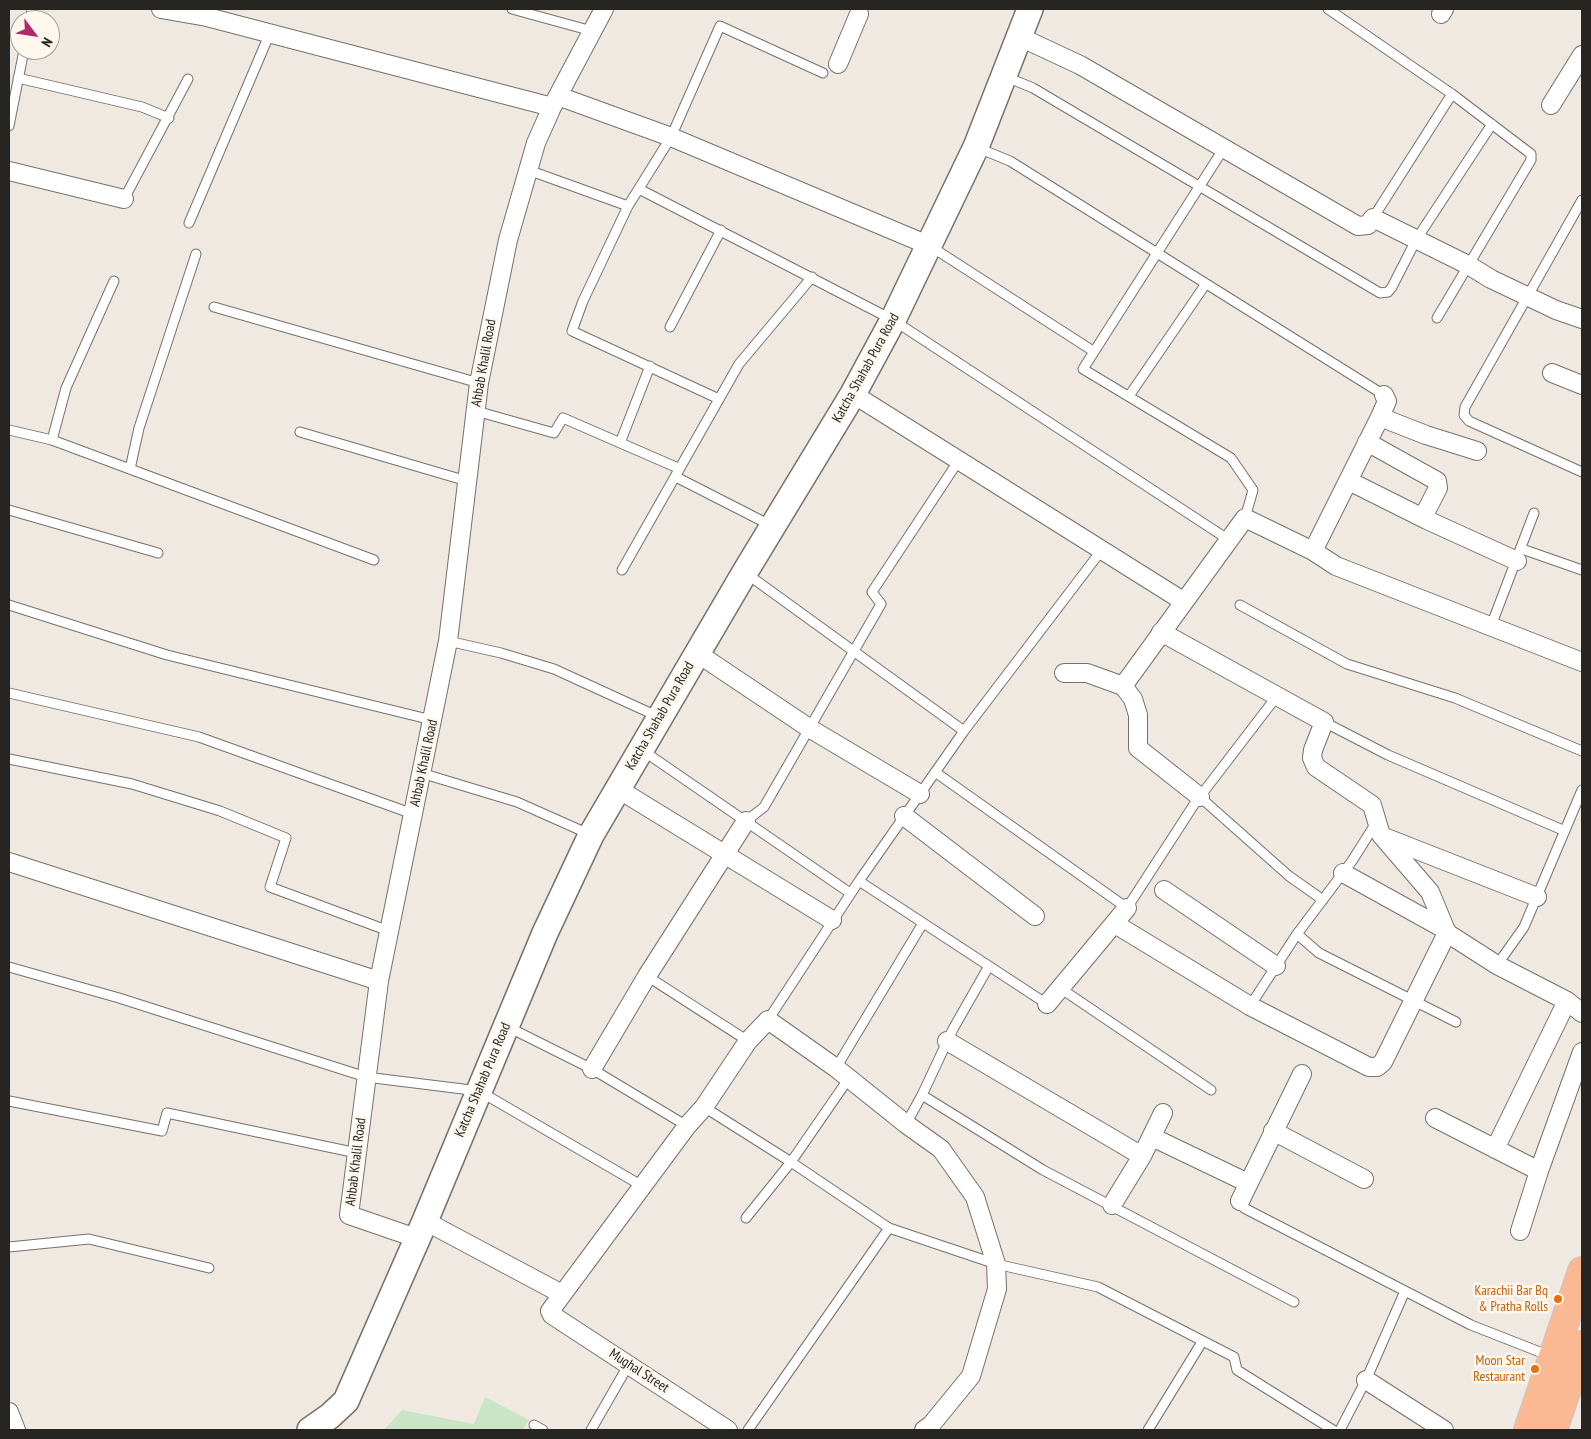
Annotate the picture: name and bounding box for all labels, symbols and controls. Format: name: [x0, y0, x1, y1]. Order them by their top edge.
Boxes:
north arrow: [10, 10, 60, 60]
text: N: [37, 34, 57, 50]
street label: Katcha Shahab Pura Road: [829, 310, 903, 426]
street label: Ahbab Khalil Road: [468, 318, 500, 408]
street label: Katcha Shahab Pura Road: [622, 659, 698, 773]
street label: Ahbab Khalil Road: [407, 718, 441, 808]
street label: Katcha Shahab Pura Road: [451, 1020, 515, 1140]
street label: Ahbab Khalil Road: [342, 1117, 370, 1207]
place label: Karachii Bar Bq & Pratha Rolls: [1475, 1283, 1548, 1315]
marker: Karachii Bar Bq & Pratha Rolls: [1552, 1293, 1564, 1305]
street label: Mughal Street: [606, 1345, 672, 1397]
place label: Moon Star Restaurant: [1473, 1353, 1525, 1385]
marker: Moon Star Restaurant: [1529, 1363, 1541, 1375]

